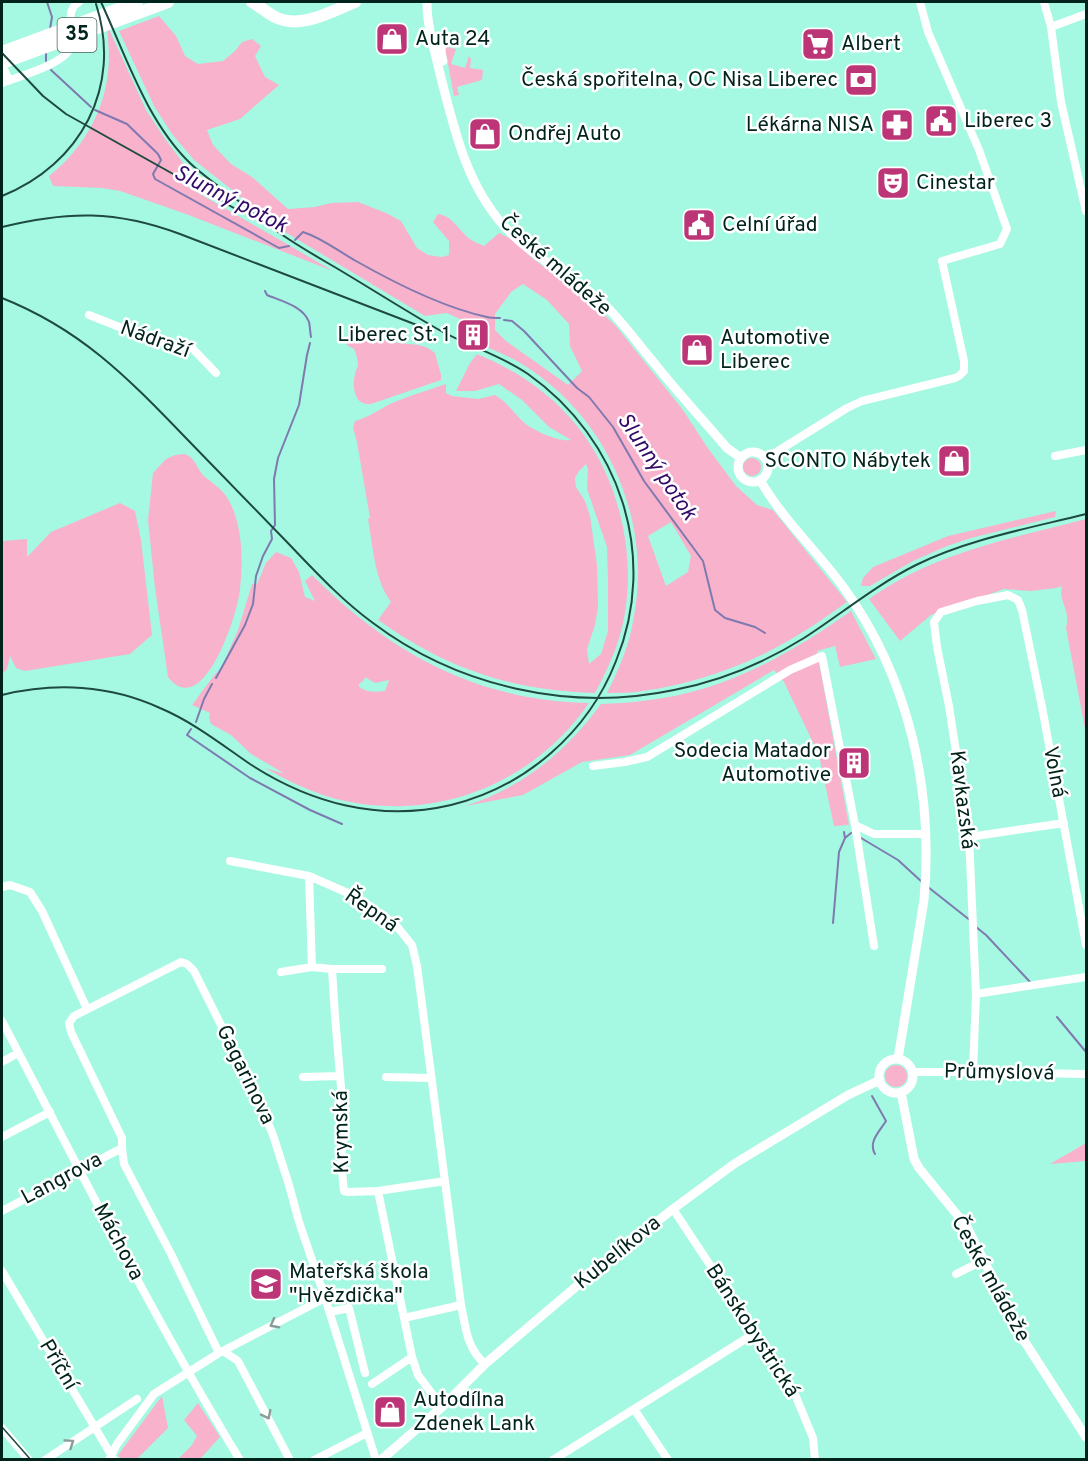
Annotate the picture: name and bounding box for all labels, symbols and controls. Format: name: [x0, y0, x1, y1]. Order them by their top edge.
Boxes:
road number: 35: [58, 18, 97, 52]
shop icon: Auta 24: [374, 21, 410, 57]
place label: Auta 24: [415, 26, 490, 53]
supermarket icon: Albert: [800, 26, 836, 62]
place label: Albert: [841, 31, 901, 58]
bank icon: Česká spořitelna, OC Nisa Liberec: [843, 62, 879, 98]
place label: Česká spořitelna, OC Nisa Liberec: [521, 66, 838, 94]
public building icon: Liberec 3: [923, 103, 959, 139]
pharmacy icon: Lékárna NISA: [879, 107, 915, 143]
place label: Liberec 3: [964, 108, 1052, 135]
place label: Lékárna NISA: [746, 112, 874, 139]
shop icon: Ondřej Auto: [467, 116, 503, 152]
place label: Ondřej Auto: [508, 121, 621, 148]
water label: Slunný potok: [169, 160, 292, 241]
theatre icon: Cinestar: [875, 165, 911, 201]
place label: Cinestar: [916, 170, 995, 197]
public building icon: Celní úřad: [681, 207, 717, 243]
street label: České mládeže: [493, 209, 617, 322]
place label: Celní úřad: [722, 212, 818, 239]
street label: Nádraží: [116, 315, 195, 366]
building icon: Liberec St. 1: [455, 317, 491, 353]
place label: Liberec St. 1: [337, 322, 450, 349]
place label: Automotive Liberec: [720, 325, 830, 376]
shop icon: Automotive Liberec: [679, 332, 715, 368]
water label: Slunný potok: [610, 408, 702, 527]
shop icon: SCONTO Nábytek: [936, 443, 972, 479]
place label: SCONTO Nábytek: [765, 448, 931, 475]
place label: Sodecia Matador Automotive: [674, 738, 831, 789]
street label: Volná: [1036, 744, 1072, 800]
building icon: Sodecia Matador Automotive: [836, 745, 872, 781]
street label: Kavkazská: [943, 749, 981, 851]
street label: Řepná: [339, 882, 404, 939]
street label: Gagarinova: [209, 1021, 281, 1129]
street label: Průmyslová: [943, 1059, 1055, 1087]
street label: Krymská: [328, 1090, 356, 1174]
street label: Langrova: [17, 1146, 107, 1212]
street label: Máchova: [86, 1199, 150, 1285]
street label: Kubelíkova: [569, 1210, 667, 1296]
street label: České mládeže: [944, 1211, 1037, 1347]
place label: Mateřská škola "Hvězdička": [289, 1259, 428, 1310]
street label: Bánskobystrická: [699, 1259, 805, 1403]
school or university icon: Mateřská škola "Hvězdička": [248, 1266, 284, 1302]
one-way arrow: [270, 1317, 280, 1328]
street label: Příční: [32, 1335, 84, 1397]
place label: Autodílna Zdenek Lank: [413, 1387, 535, 1438]
shop icon: Autodílna Zdenek Lank: [372, 1394, 408, 1430]
one-way arrow: [260, 1409, 271, 1420]
one-way arrow: [63, 1439, 74, 1450]

